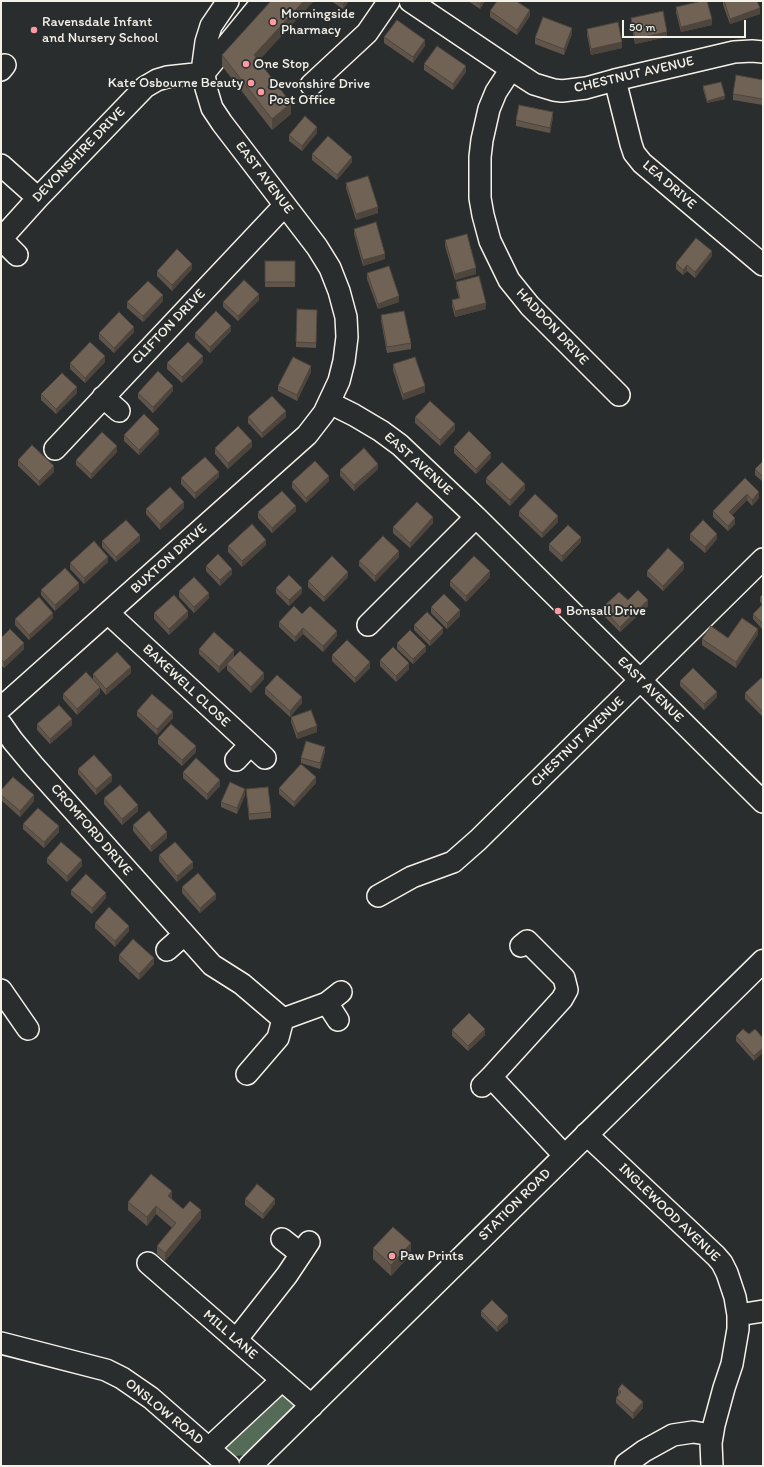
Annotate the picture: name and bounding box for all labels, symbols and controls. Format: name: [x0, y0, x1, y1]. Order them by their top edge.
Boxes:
place label: Morningside Pharmacy: [281, 6, 355, 38]
scale bar: [624, 12, 748, 38]
place label: Ravensdale Infant and Nursery School: [42, 14, 159, 46]
marker: Morningside Pharmacy: [268, 17, 278, 27]
text: 50 m: [629, 20, 655, 34]
marker: Ravensdale Infant and Nursery School: [29, 25, 39, 35]
street label: CHESTNUT AVENUE: [572, 53, 696, 97]
place label: One Stop: [254, 56, 309, 72]
marker: One Stop: [241, 59, 251, 69]
place label: Kate Osbourne Beauty: [108, 75, 243, 91]
place label: Devonshire Drive Post Office: [269, 76, 370, 108]
marker: Kate Osbourne Beauty: [246, 78, 256, 88]
marker: Devonshire Drive Post Office: [256, 87, 266, 97]
street label: DEVONSHIRE DRIVE: [29, 104, 129, 206]
street label: EAST AVENUE: [231, 138, 297, 218]
street label: LEA DRIVE: [639, 157, 699, 213]
street label: HADDON DRIVE: [512, 285, 592, 369]
street label: CLIFTON DRIVE: [129, 286, 209, 368]
street label: EAST AVENUE: [380, 429, 456, 499]
street label: BUXTON DRIVE: [127, 520, 211, 598]
place label: Bonsall Drive: [566, 603, 646, 619]
marker: Bonsall Drive: [553, 606, 563, 616]
street label: BAKEWELL CLOSE: [139, 641, 233, 731]
street label: EAST AVENUE: [613, 653, 687, 727]
street label: CHESTNUT AVENUE: [528, 693, 628, 791]
street label: CROMFORD DRIVE: [46, 781, 136, 879]
street label: INGLEWOOD AVENUE: [615, 1160, 723, 1266]
street label: STATION ROAD: [475, 1165, 555, 1245]
place label: Paw Prints: [400, 1248, 464, 1264]
marker: Paw Prints: [387, 1251, 397, 1261]
street label: MILL LANE: [199, 1307, 261, 1363]
street label: ONSLOW ROAD: [121, 1375, 207, 1449]

